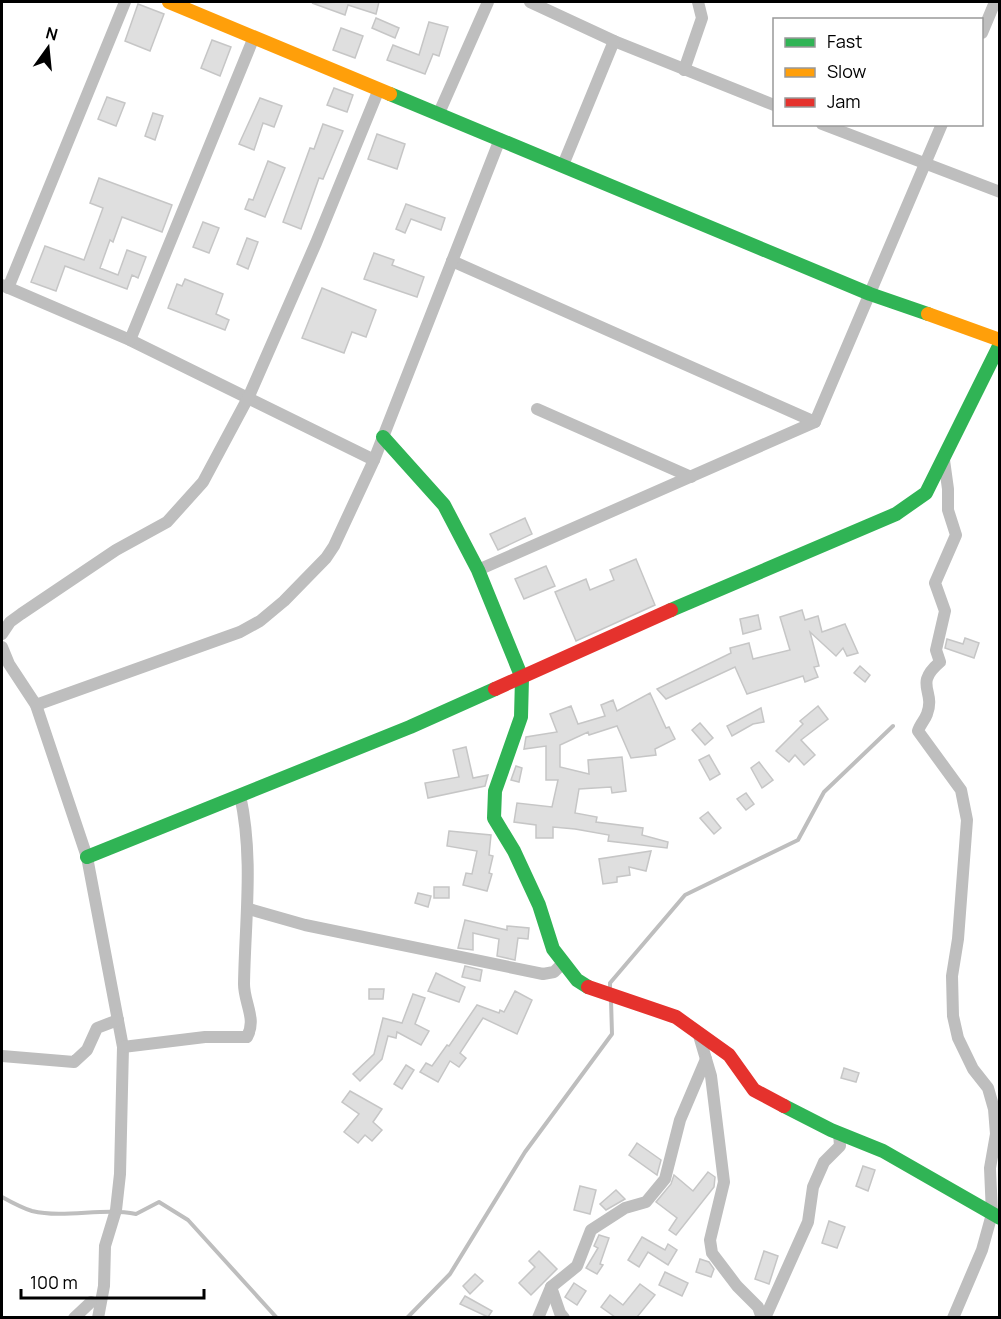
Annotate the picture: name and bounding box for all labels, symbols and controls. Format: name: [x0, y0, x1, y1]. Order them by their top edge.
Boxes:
north arrow: [18, 18, 78, 78]
legend: [773, 18, 983, 126]
text: N: [43, 21, 60, 46]
text: Fast: [827, 29, 862, 53]
text: Slow: [827, 59, 867, 83]
text: Jam: [827, 89, 861, 113]
scale bar: [21, 1262, 204, 1300]
text: 100 m: [30, 1270, 78, 1294]

